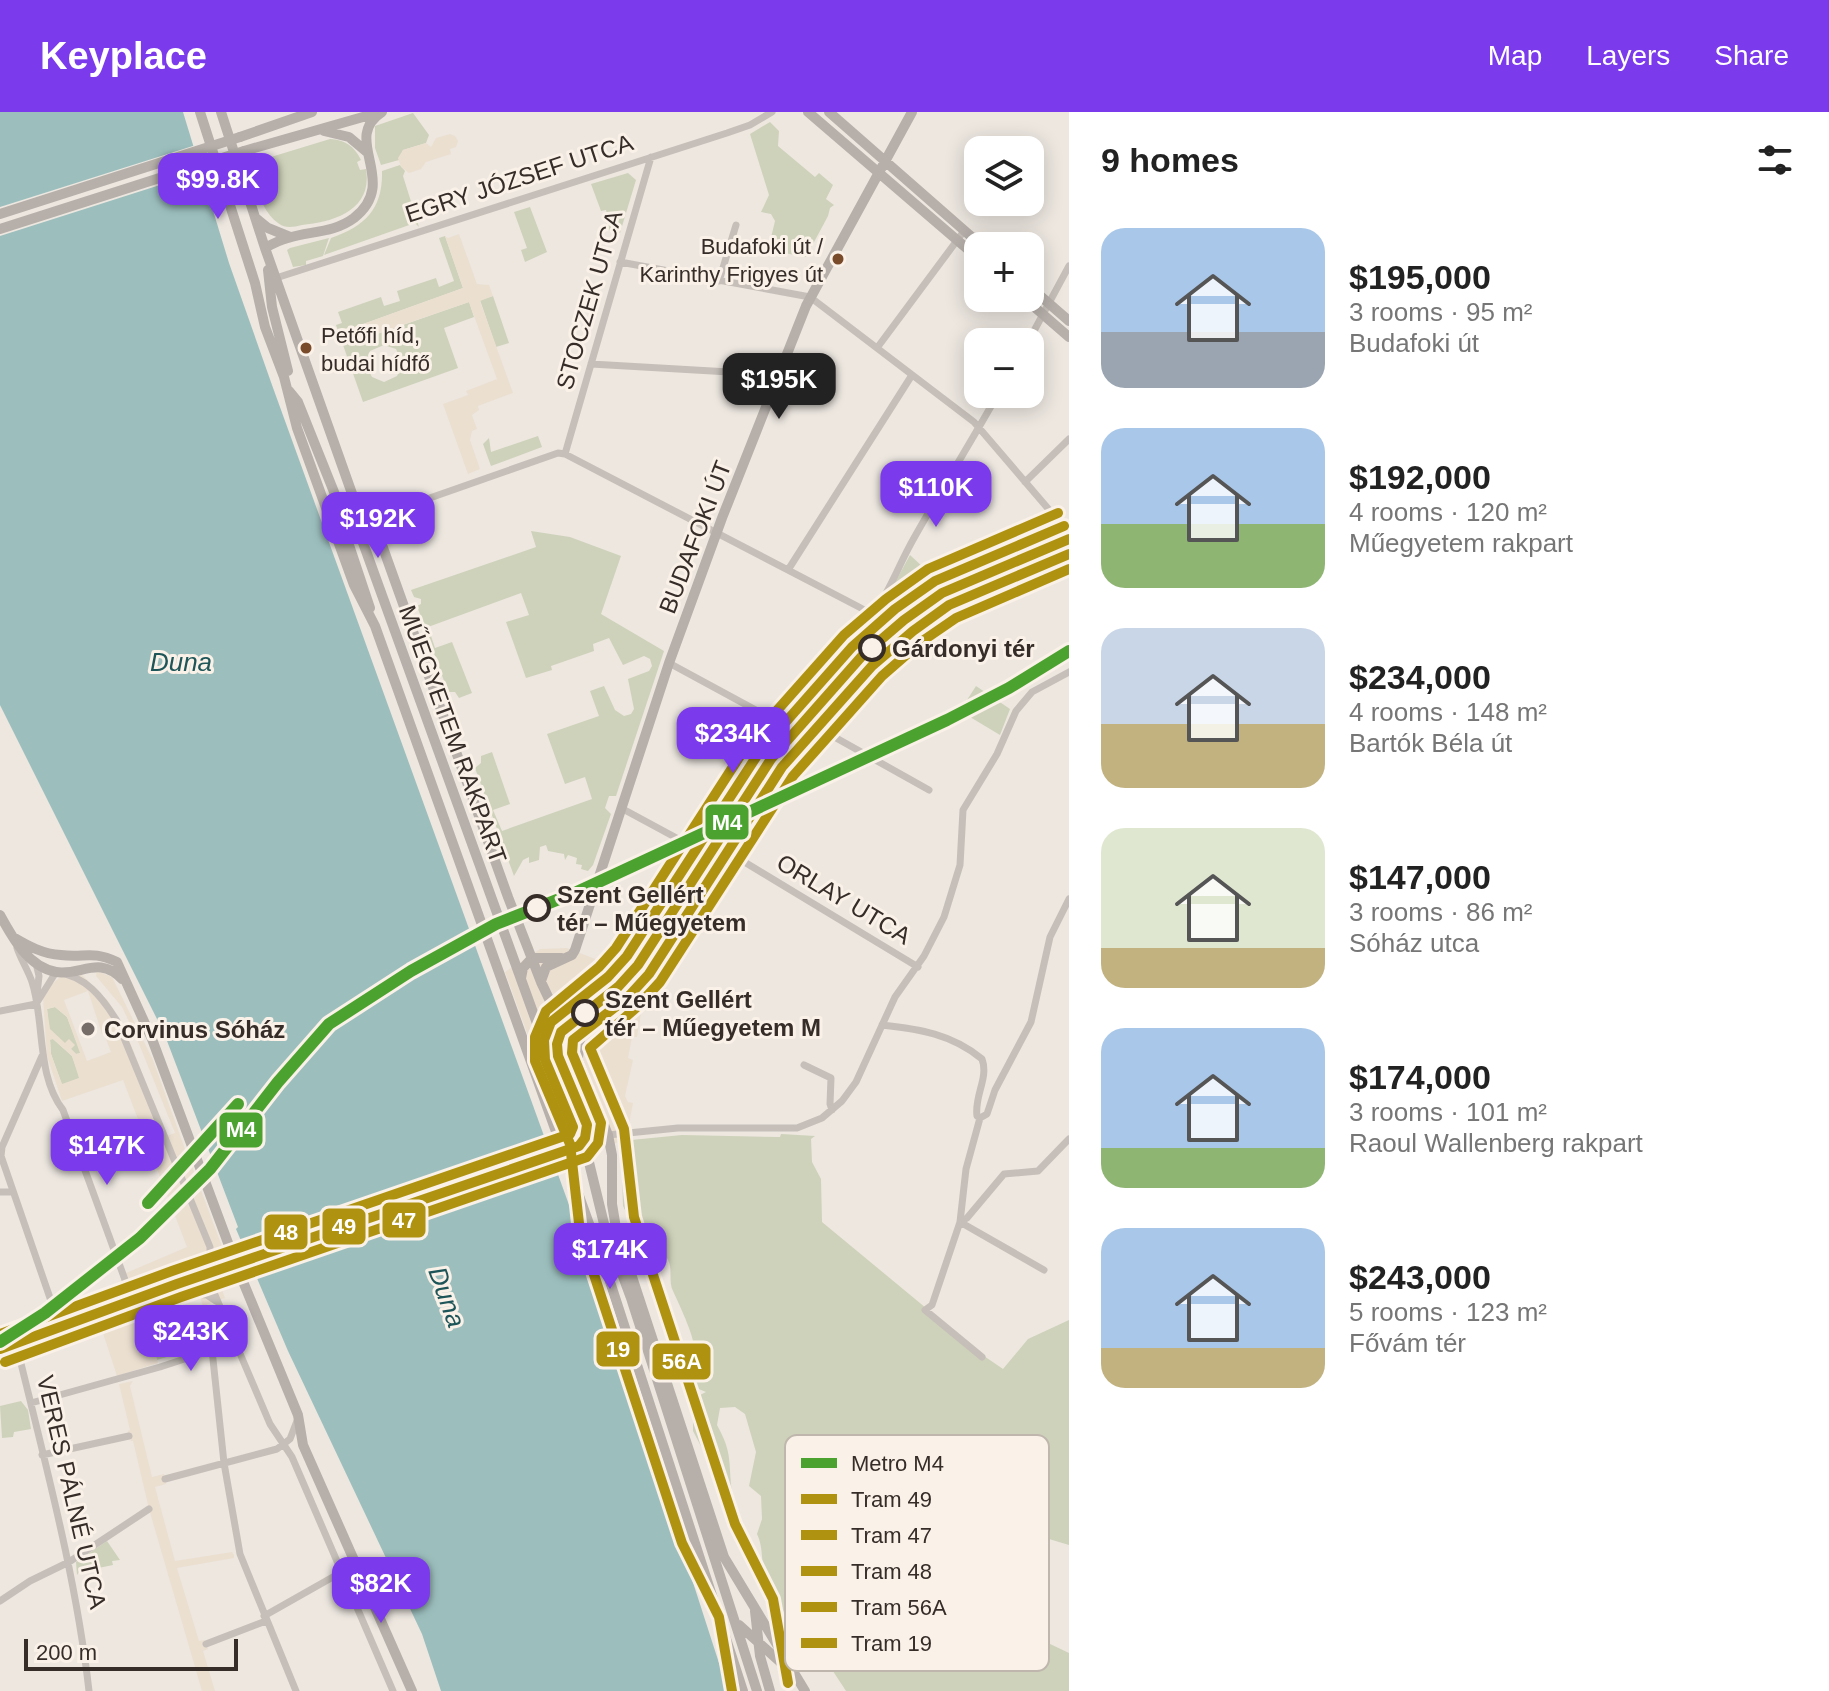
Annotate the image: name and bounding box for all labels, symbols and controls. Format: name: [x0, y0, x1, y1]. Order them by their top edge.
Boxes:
text: Keyplace: [40, 35, 207, 77]
text: Map: [1488, 40, 1542, 71]
text: Layers: [1586, 40, 1670, 71]
text: Share: [1714, 40, 1789, 71]
street label: EGRY JÓZSEF UTCA: [402, 128, 636, 228]
map controls: [964, 136, 1044, 408]
button: layers: [964, 136, 1044, 216]
icon: filters: [1753, 138, 1797, 182]
text: 9 homes: [1101, 141, 1239, 179]
pin: $99.8K: [153, 153, 283, 221]
text: $99.8K: [176, 164, 260, 194]
street label: STOCZEK UTCA: [551, 207, 627, 393]
button: +: [964, 232, 1044, 312]
place label: Budafoki út / Karinthy Frigyes út: [640, 234, 824, 287]
marker: Budafoki út / Karinthy Frigyes út: [830, 251, 846, 267]
text: $195,000: [1349, 258, 1491, 296]
icon: home: [1165, 260, 1261, 356]
text: 3 rooms · 95 m²: [1349, 297, 1533, 327]
place label: Petőfi híd, budai hídfő: [321, 323, 430, 376]
button: −: [964, 328, 1044, 408]
text: Budafoki út: [1349, 328, 1479, 358]
marker: Petőfi híd, budai hídfő: [298, 340, 314, 356]
pin: $195K: [723, 353, 835, 421]
text: $195K: [741, 364, 817, 394]
street label: BUDAFOKI ÚT: [653, 457, 737, 617]
text: $192,000: [1349, 458, 1491, 496]
icon: home: [1165, 460, 1261, 556]
pin: $110K: [880, 461, 992, 529]
text: $110K: [898, 472, 974, 502]
pin: $192K: [322, 492, 434, 560]
text: 4 rooms · 120 m²: [1349, 497, 1547, 527]
text: $192K: [340, 503, 416, 533]
text: Műegyetem rakpart: [1349, 528, 1573, 558]
street label: MŰEGYETEM RAKPART: [394, 601, 512, 867]
marker: Gárdonyi tér: [859, 635, 885, 661]
place label: Gárdonyi tér: [892, 635, 1035, 662]
water label: Duna: [150, 647, 212, 677]
text: $234,000: [1349, 658, 1491, 696]
icon: home: [1165, 660, 1261, 756]
text: 4 rooms · 148 m²: [1349, 697, 1547, 727]
pin: $234K: [677, 707, 789, 775]
text: $234K: [695, 718, 771, 748]
text: Bartók Béla út: [1349, 728, 1512, 758]
line badge: M4: [704, 803, 750, 841]
text: M4: [712, 810, 743, 835]
street label: ORLAY UTCA: [772, 849, 916, 949]
text: $147,000: [1349, 858, 1491, 896]
icon: home: [1165, 860, 1261, 956]
place label: Szent Gellért tér – Műegyetem: [557, 881, 746, 936]
marker: Szent Gellért tér – Műegyetem: [524, 895, 550, 921]
text: 3 rooms · 86 m²: [1349, 897, 1533, 927]
text: Sóház utca: [1349, 928, 1479, 958]
place label: Szent Gellért tér – Műegyetem M: [605, 986, 821, 1041]
marker: Szent Gellért tér – Műegyetem M: [572, 1000, 598, 1026]
place label: Corvinus Sóház: [104, 1016, 285, 1043]
marker: Corvinus Sóház: [79, 1020, 97, 1038]
text: $174,000: [1349, 1058, 1491, 1096]
icon: home: [1165, 1060, 1261, 1156]
text: 3 rooms · 101 m²: [1349, 1097, 1547, 1127]
line badge: M4: [218, 1111, 264, 1149]
text: M4: [226, 1117, 257, 1142]
pin: $147K: [51, 1119, 163, 1187]
text: Raoul Wallenberg rakpart: [1349, 1128, 1643, 1158]
text: $147K: [69, 1130, 145, 1160]
line badge: 47: [381, 1201, 427, 1239]
line badge: 49: [321, 1207, 367, 1246]
text: 47: [392, 1208, 416, 1233]
line badge: 48: [263, 1213, 309, 1251]
text: 49: [332, 1214, 356, 1239]
text: 48: [274, 1220, 298, 1245]
pin: $174K: [554, 1223, 666, 1291]
text: $174K: [572, 1234, 648, 1264]
text: $243,000: [1349, 1258, 1491, 1296]
icon: home: [1165, 1260, 1261, 1356]
water label: Duna: [422, 1263, 472, 1331]
text: 5 rooms · 123 m²: [1349, 1297, 1547, 1327]
pin: $243K: [135, 1305, 247, 1373]
text: $243K: [153, 1316, 229, 1346]
text: Fővám tér: [1349, 1328, 1466, 1358]
line badge: 19: [595, 1330, 641, 1368]
text: 19: [606, 1337, 630, 1362]
line badge: 56A: [651, 1342, 712, 1381]
text: 56A: [662, 1349, 702, 1374]
street label: VERES PÁLNÉ UTCA: [32, 1373, 112, 1611]
legend: [785, 1435, 1049, 1671]
text: Metro M4: [851, 1451, 944, 1476]
text: Tram 49: [851, 1487, 932, 1512]
text: Tram 47: [851, 1523, 932, 1548]
pin: $82K: [334, 1557, 428, 1625]
text: Tram 48: [851, 1559, 932, 1584]
text: $82K: [350, 1568, 412, 1598]
text: Tram 56A: [851, 1595, 947, 1620]
text: Tram 19: [851, 1631, 932, 1656]
scale bar: [24, 1635, 238, 1671]
text: 200 m: [36, 1640, 97, 1665]

